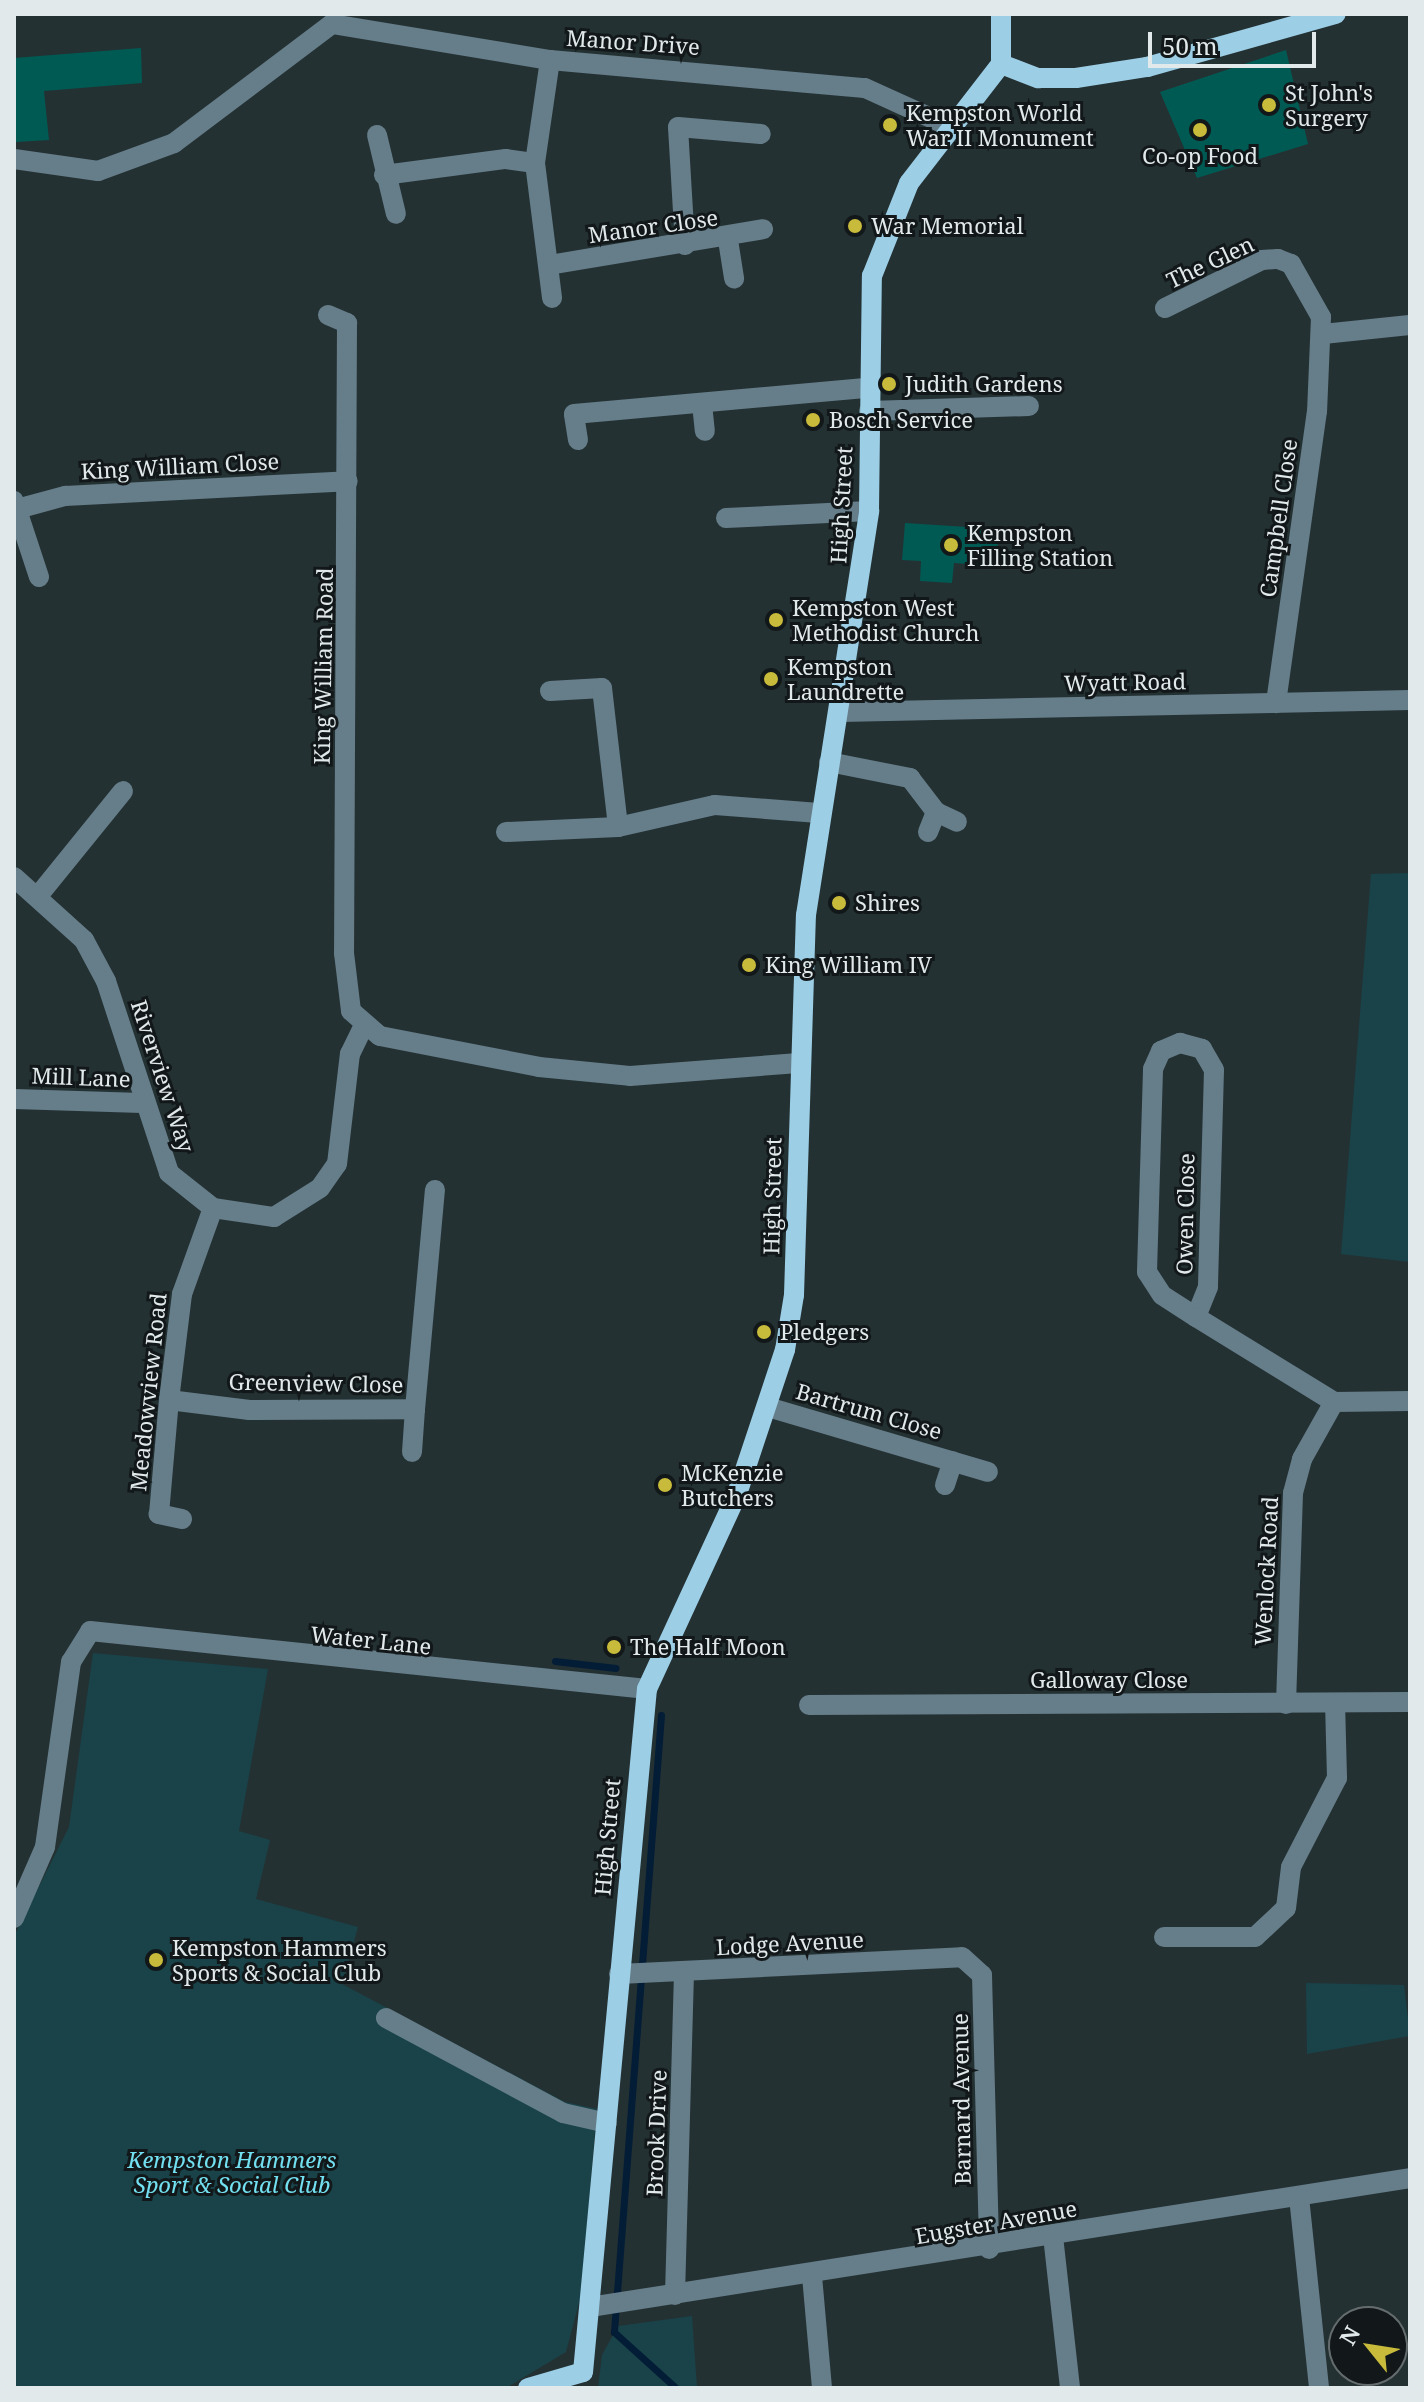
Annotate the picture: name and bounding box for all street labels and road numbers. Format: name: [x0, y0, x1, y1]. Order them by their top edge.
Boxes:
street label: Manor Drive: [565, 24, 701, 60]
street label: Manor Close: [586, 204, 720, 248]
street label: The Glen: [1162, 230, 1258, 294]
street label: Campbell Close: [1254, 437, 1302, 599]
street label: High Street: [825, 446, 857, 564]
street label: King William Close: [80, 448, 280, 484]
street label: King William Road: [308, 567, 338, 765]
street label: Wyatt Road: [1064, 668, 1186, 696]
street label: Riverview Way: [126, 997, 200, 1155]
street label: Mill Lane: [31, 1062, 131, 1092]
street label: High Street: [758, 1137, 786, 1255]
street label: Owen Close: [1171, 1153, 1199, 1275]
street label: Meadowview Road: [124, 1292, 172, 1492]
street label: Greenview Close: [228, 1368, 404, 1398]
street label: Bartrum Close: [793, 1378, 945, 1444]
street label: Wenlock Road: [1249, 1496, 1283, 1646]
street label: Water Lane: [309, 1621, 433, 1659]
street label: Galloway Close: [1030, 1667, 1188, 1693]
street label: High Street: [589, 1777, 625, 1897]
street label: Lodge Avenue: [715, 1926, 865, 1960]
street label: Barnard Avenue: [946, 2013, 976, 2185]
street label: Brook Drive: [641, 2069, 671, 2197]
street label: Eugster Avenue: [913, 2195, 1079, 2249]

